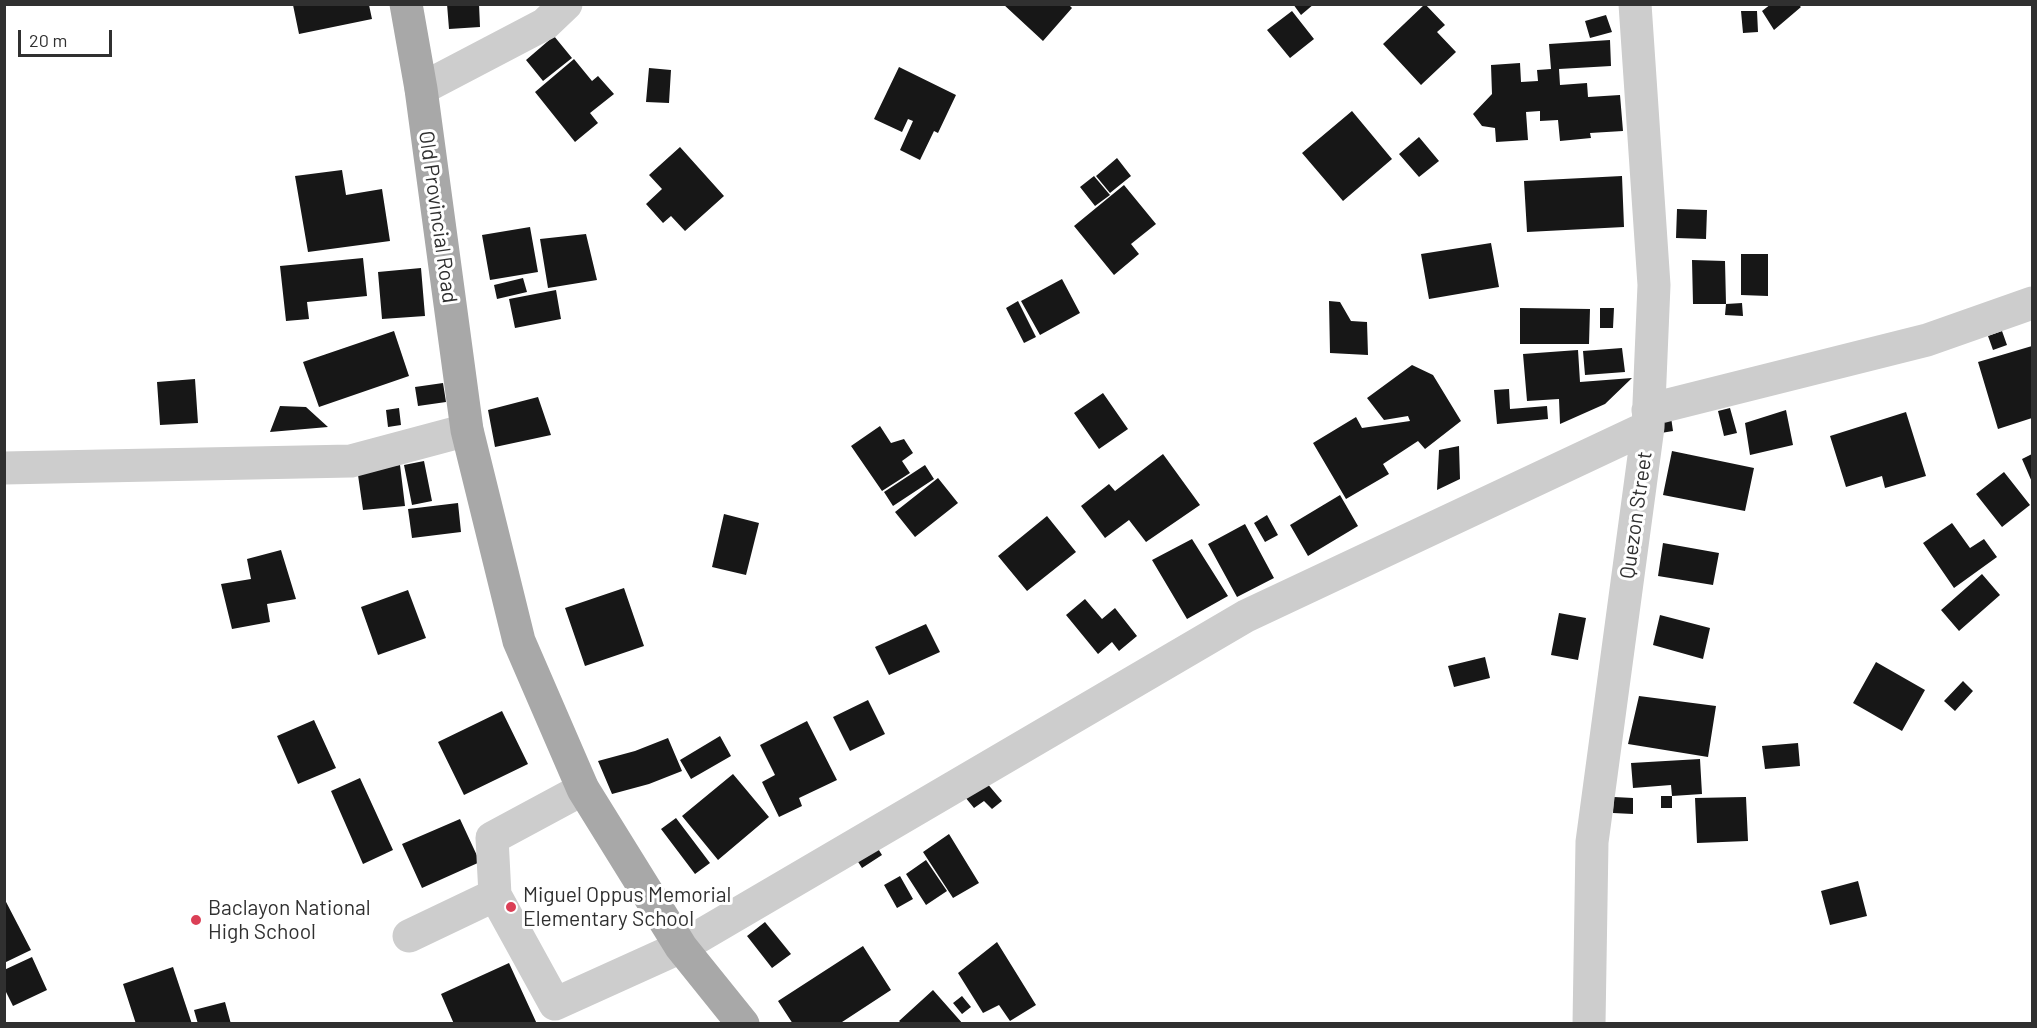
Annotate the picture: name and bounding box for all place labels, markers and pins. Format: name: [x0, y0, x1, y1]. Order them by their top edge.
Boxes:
place label: Miguel Oppus Memorial Elementary School: [523, 882, 731, 932]
place label: Baclayon National High School: [208, 895, 371, 945]
marker: Miguel Oppus Memorial Elementary School: [504, 900, 518, 914]
marker: Baclayon National High School: [189, 913, 203, 927]

